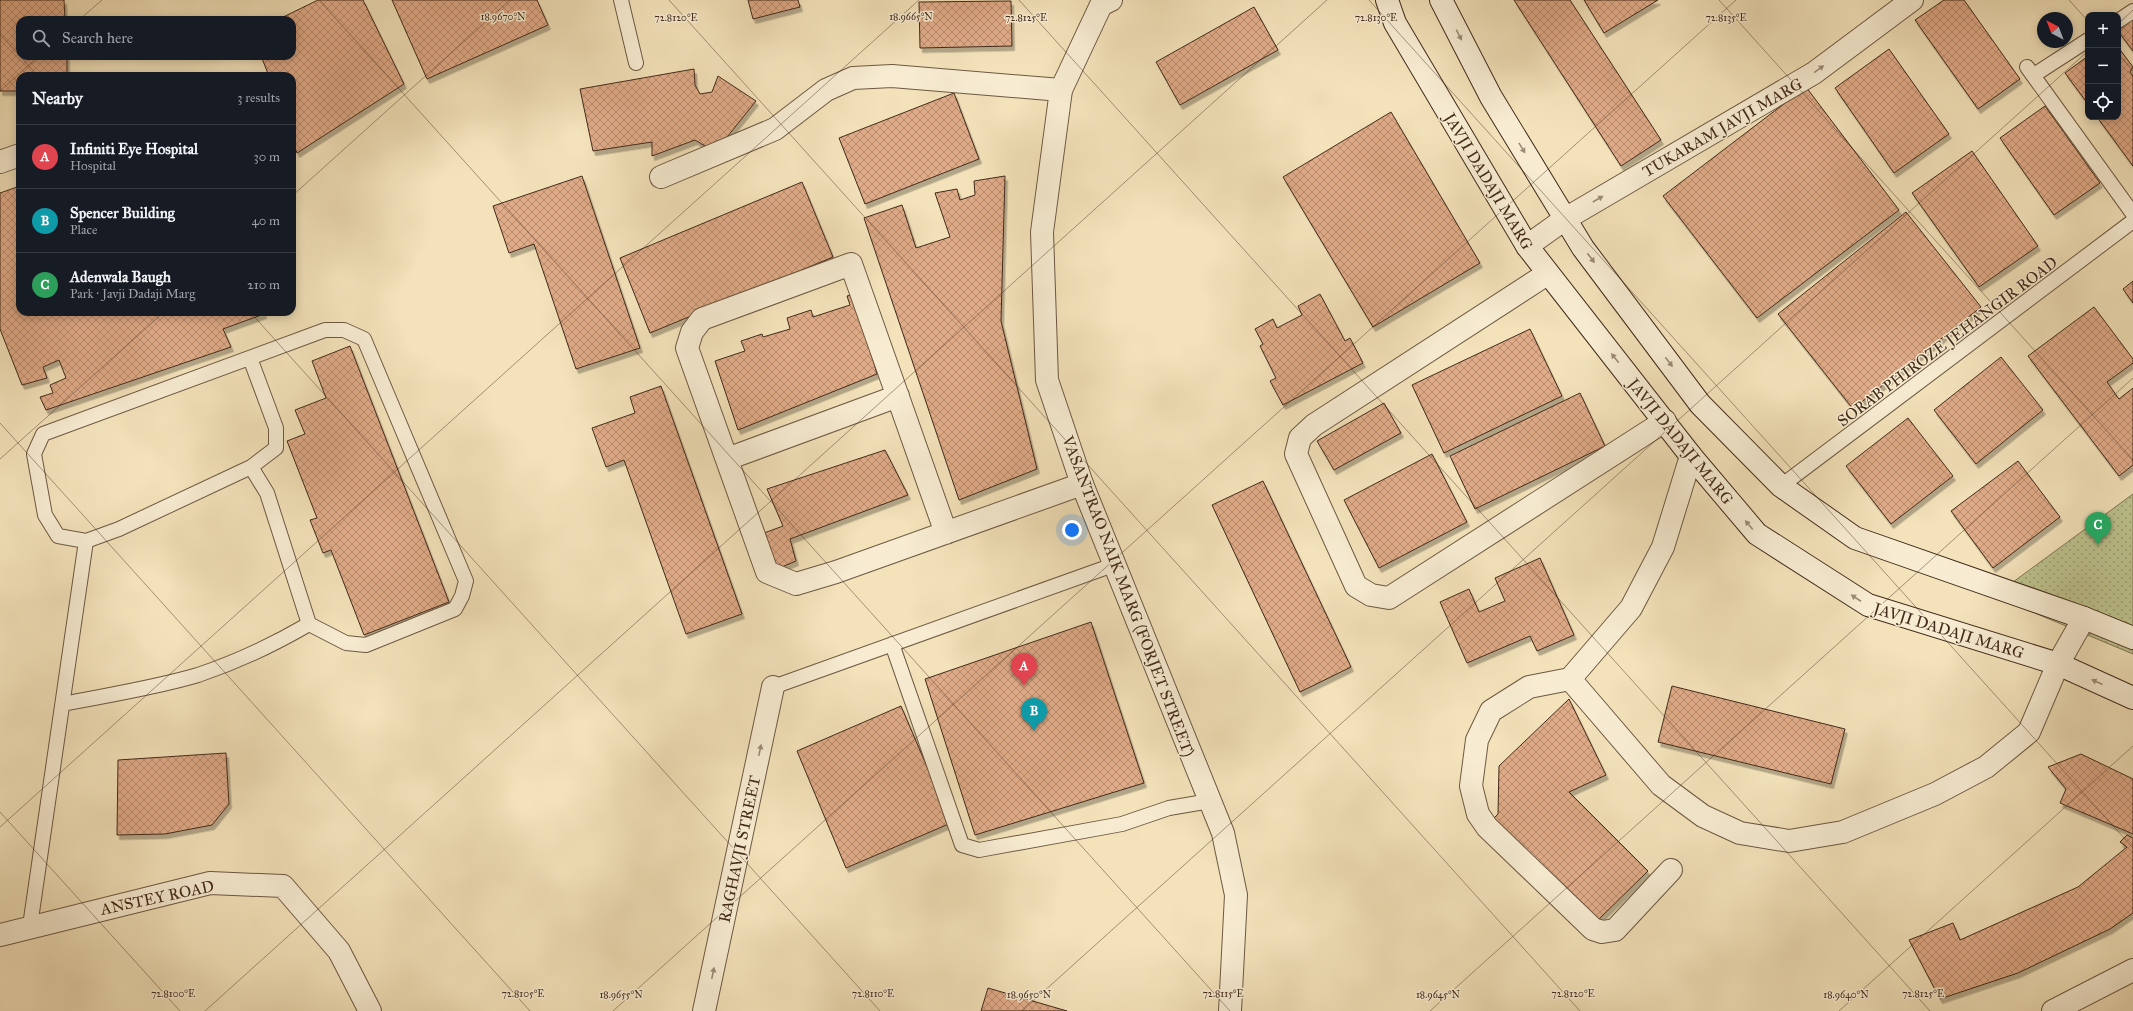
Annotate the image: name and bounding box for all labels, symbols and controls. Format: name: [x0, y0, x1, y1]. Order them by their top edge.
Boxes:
text: 18.9670°N: [480, 11, 526, 23]
text: 18.9665°N: [889, 11, 933, 23]
text: 72.8120°E: [654, 12, 698, 24]
text: 72.8125°E: [1005, 12, 1047, 24]
text: 72.8130°E: [1355, 12, 1397, 24]
text: 72.8135°E: [1705, 12, 1747, 24]
north arrow: [2037, 12, 2073, 48]
map controls: [2085, 12, 2121, 120]
button: +: [2085, 12, 2121, 48]
search box: [16, 16, 296, 60]
icon: search: [30, 27, 52, 49]
text: Search here: [62, 29, 133, 47]
one-way arrow: [1456, 29, 1462, 40]
button: −: [2085, 48, 2121, 84]
one-way arrow: [1814, 65, 1824, 73]
street label: TUKARAM JAVJI MARG: [1639, 74, 1806, 182]
button: locate: [2085, 84, 2121, 120]
text: Nearby: [32, 88, 83, 109]
text: 3 results: [237, 90, 280, 106]
street label: JAVJI DADAJI MARG: [1438, 108, 1537, 254]
text: Infiniti Eye Hospital: [70, 140, 198, 158]
one-way arrow: [1519, 142, 1526, 154]
text: A: [41, 149, 49, 165]
text: 30 m: [254, 149, 280, 165]
text: Hospital: [70, 158, 116, 174]
one-way arrow: [1593, 196, 1604, 203]
text: Spencer Building: [70, 204, 175, 222]
text: B: [41, 213, 49, 229]
text: 40 m: [251, 213, 280, 229]
text: Place: [70, 222, 97, 238]
street label: SORAB PHIROZE JEHANGIR ROAD: [1833, 252, 2062, 431]
one-way arrow: [1587, 253, 1595, 264]
text: Adenwala Baugh: [70, 268, 171, 286]
text: C: [41, 277, 49, 293]
text: 210 m: [247, 277, 280, 293]
text: Park · Javji Dadaji Marg: [70, 286, 195, 302]
one-way arrow: [1611, 353, 1619, 364]
one-way arrow: [1665, 357, 1673, 368]
street label: JAVJI DADAJI MARG: [1622, 373, 1737, 509]
street label: VASANTRAO NAIK MARG (FORJET STREET): [1057, 432, 1199, 760]
pin: C: [2085, 512, 2111, 545]
your location: [1062, 520, 1082, 540]
one-way arrow: [1745, 520, 1754, 530]
one-way arrow: [1851, 594, 1862, 601]
street label: JAVJI DADAJI MARG: [1869, 598, 2027, 663]
pin: A: [1011, 653, 1037, 686]
one-way arrow: [2092, 679, 2103, 685]
pin: B: [1021, 698, 1047, 731]
one-way arrow: [757, 744, 763, 756]
street label: RAGHAVJI STREET: [715, 774, 765, 925]
street label: ANSTEY ROAD: [98, 876, 216, 919]
one-way arrow: [710, 967, 716, 979]
text: 72.8100°E: [151, 988, 195, 1000]
text: 72.8105°E: [501, 988, 545, 1000]
text: 72.8110°E: [852, 988, 894, 1000]
text: 72.8115°E: [1202, 988, 1244, 1000]
text: 72.8120°E: [1551, 988, 1595, 1000]
text: 72.8125°E: [1902, 988, 1944, 1000]
text: 18.9655°N: [599, 989, 643, 1001]
text: 18.9650°N: [1007, 989, 1052, 1001]
text: 18.9645°N: [1416, 989, 1461, 1001]
text: 18.9640°N: [1823, 989, 1869, 1001]

